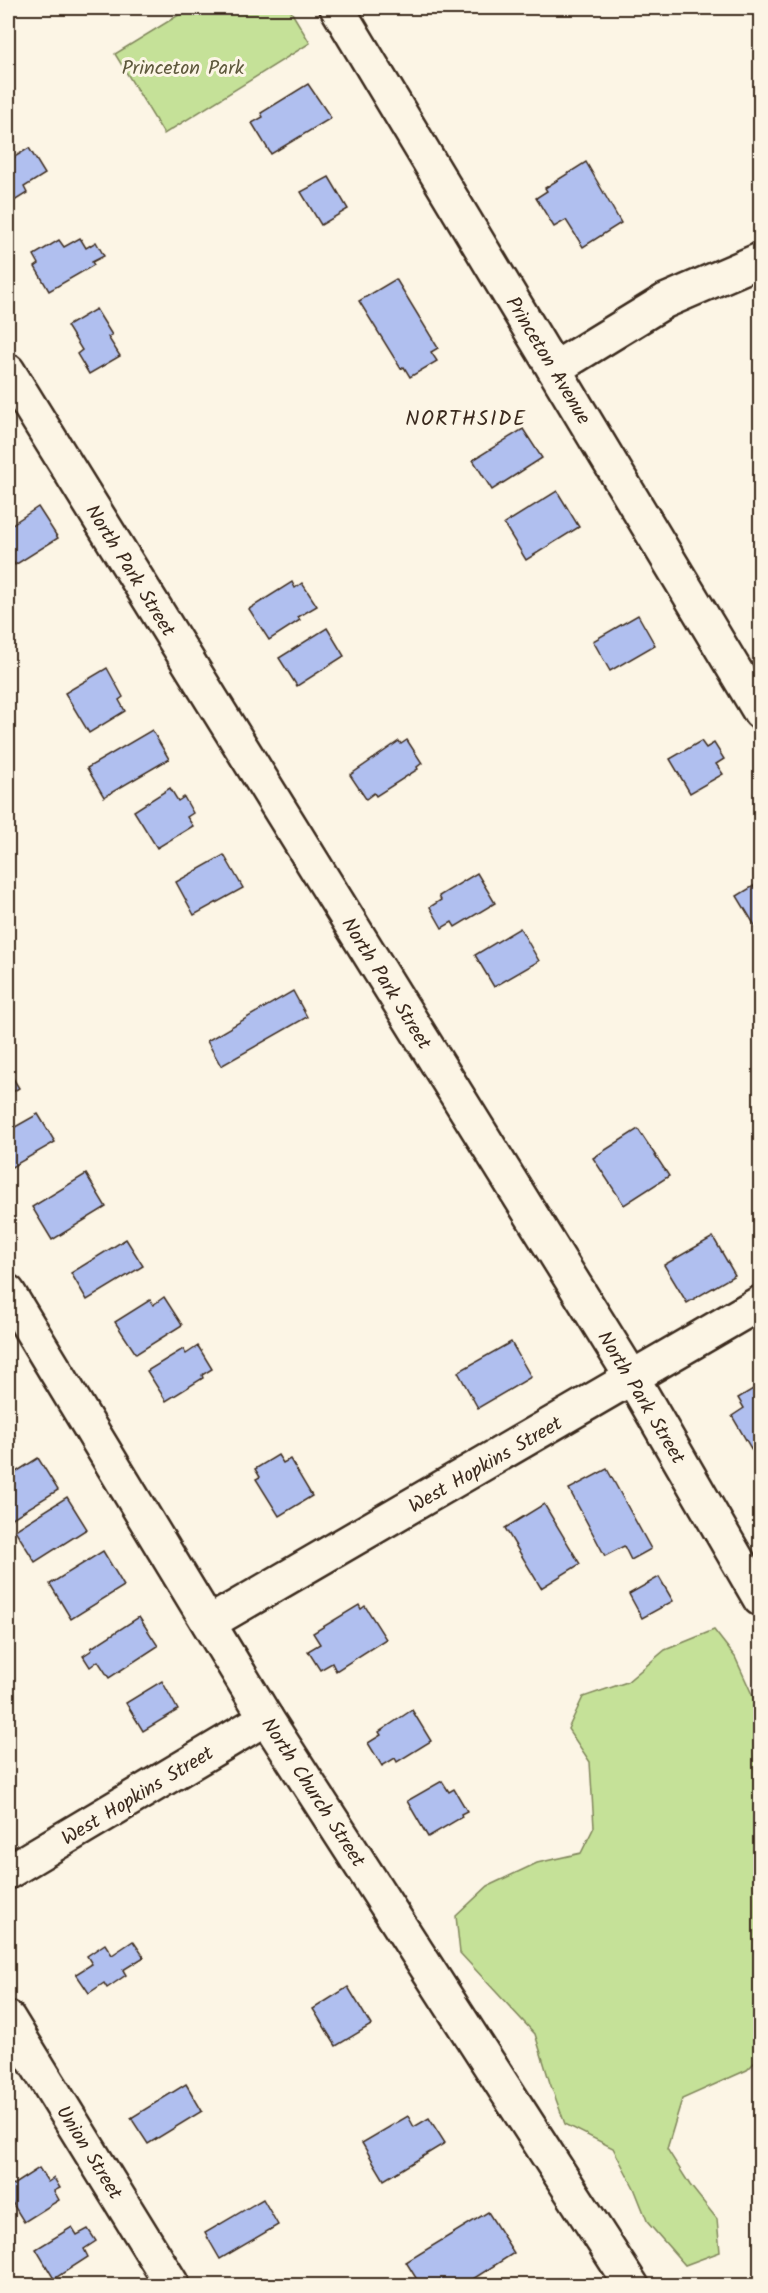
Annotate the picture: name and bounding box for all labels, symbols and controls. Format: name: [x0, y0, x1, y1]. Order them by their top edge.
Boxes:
park label: Princeton Park: [122, 53, 245, 85]
street label: Princeton Avenue: [496, 291, 598, 431]
district label: NORTHSIDE: [405, 403, 527, 436]
street label: North Park Street: [76, 499, 183, 644]
street label: North Park Street: [332, 912, 439, 1057]
street label: North Park Street: [588, 1325, 693, 1471]
street label: West Hopkins Street: [403, 1408, 569, 1523]
street label: North Church Street: [252, 1712, 373, 1875]
street label: West Hopkins Street: [56, 1738, 221, 1855]
street label: Union Street: [47, 2100, 130, 2207]

